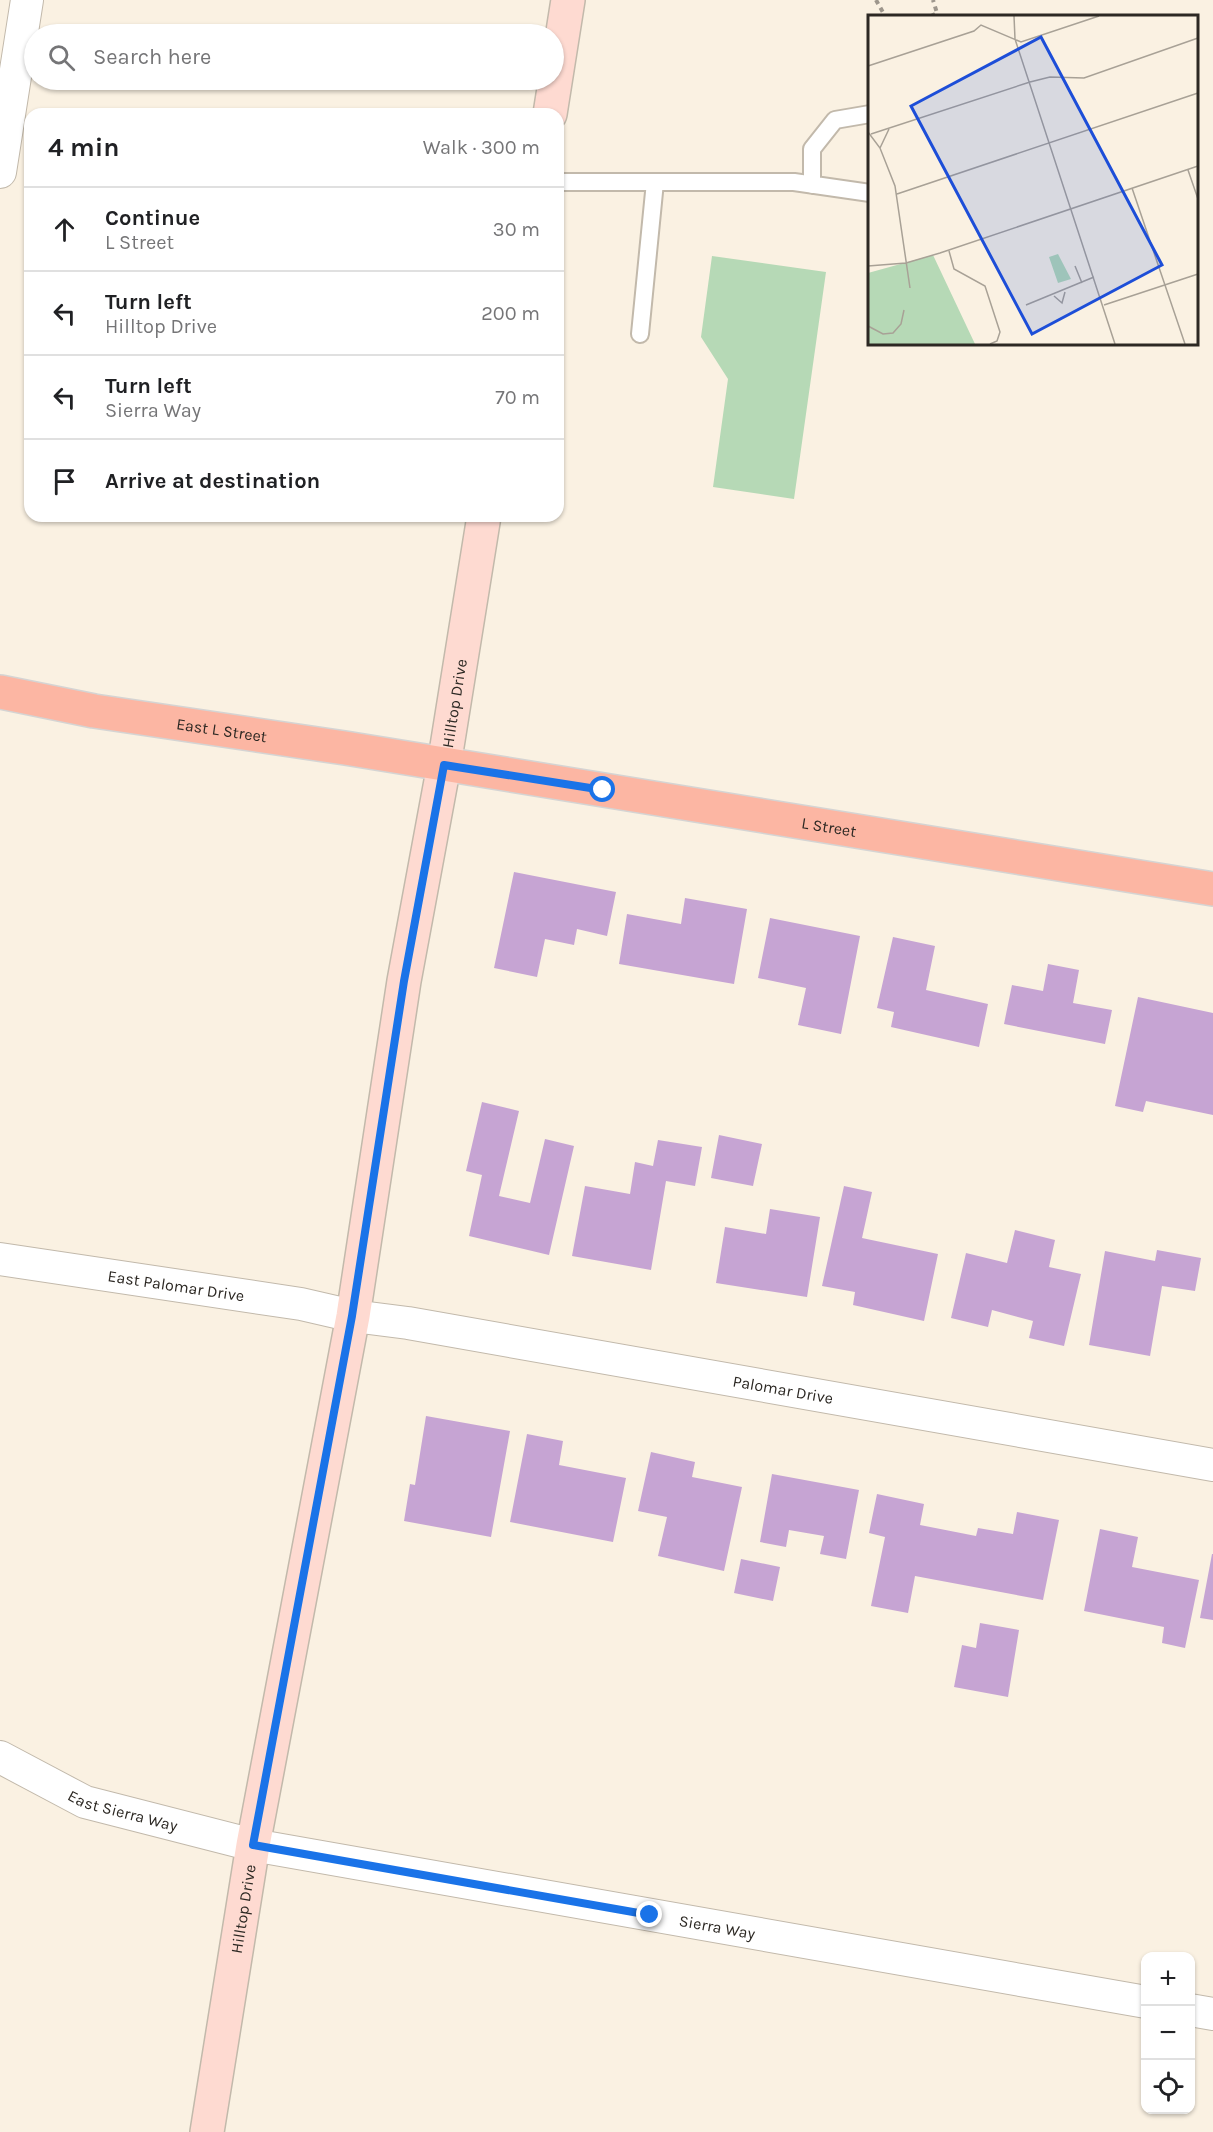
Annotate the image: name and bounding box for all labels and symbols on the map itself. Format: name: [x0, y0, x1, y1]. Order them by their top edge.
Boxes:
inset map: [868, 15, 1198, 345]
street label: Hilltop Drive: [438, 658, 471, 749]
street label: East L Street: [175, 714, 268, 746]
route start: [589, 776, 615, 802]
street label: L Street: [800, 813, 858, 841]
street label: East Palomar Drive: [106, 1266, 246, 1305]
street label: Palomar Drive: [731, 1371, 835, 1408]
street label: East Sierra Way: [65, 1786, 180, 1835]
street label: Hilltop Drive: [227, 1863, 260, 1955]
route end: [636, 1901, 662, 1927]
street label: Sierra Way: [678, 1911, 757, 1943]

